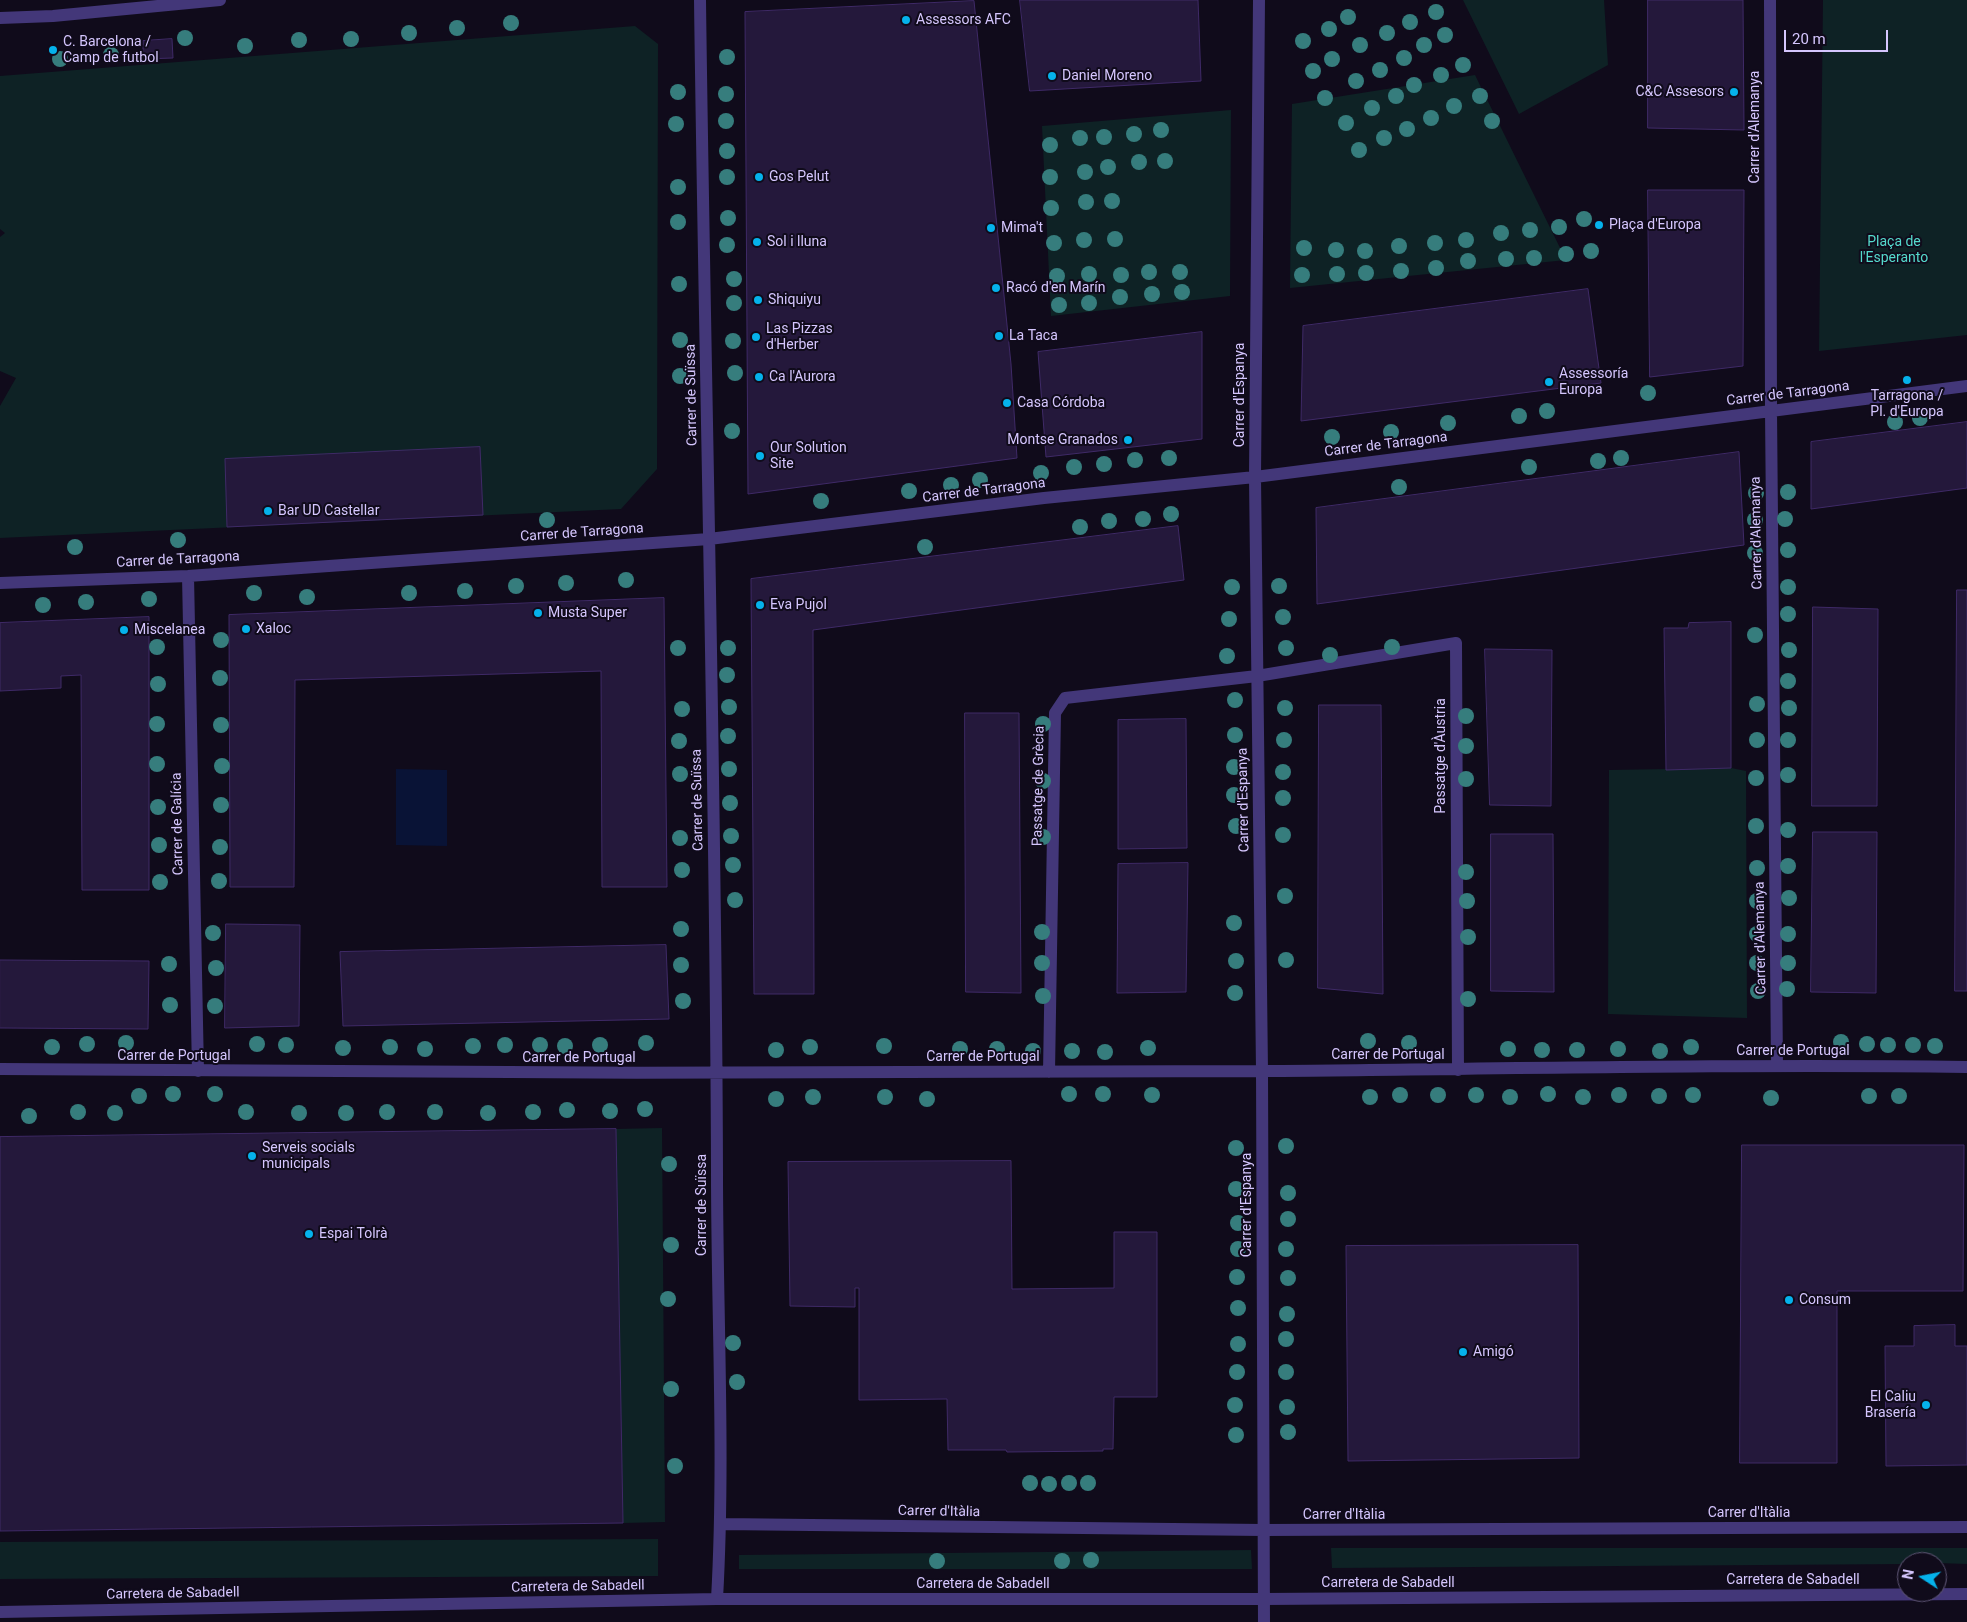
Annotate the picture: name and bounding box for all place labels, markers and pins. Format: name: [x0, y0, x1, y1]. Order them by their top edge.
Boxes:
place label: Assessors AFC: [916, 12, 1011, 28]
marker: Assessors AFC: [900, 14, 912, 26]
place label: C. Barcelona / Camp de futbol: [63, 34, 159, 66]
marker: C. Barcelona / Camp de futbol: [47, 44, 59, 56]
place label: Daniel Moreno: [1062, 68, 1152, 84]
marker: Daniel Moreno: [1046, 70, 1058, 82]
place label: C&C Assesors: [1635, 84, 1724, 100]
marker: C&C Assesors: [1728, 86, 1740, 98]
place label: Gos Pelut: [769, 169, 829, 185]
marker: Gos Pelut: [753, 171, 765, 183]
place label: Plaça d'Europa: [1609, 217, 1701, 233]
marker: Plaça d'Europa: [1593, 219, 1605, 231]
place label: Mima't: [1001, 220, 1043, 236]
marker: Mima't: [985, 222, 997, 234]
place label: Sol i lluna: [767, 234, 827, 250]
marker: Sol i lluna: [751, 236, 763, 248]
place label: Racó d'en Marín: [1006, 280, 1105, 296]
marker: Racó d'en Marín: [990, 282, 1002, 294]
place label: Shiquiyu: [768, 292, 821, 308]
marker: Shiquiyu: [752, 294, 764, 306]
place label: Las Pizzas d'Herber: [766, 321, 833, 354]
place label: La Taca: [1009, 328, 1058, 344]
marker: La Taca: [993, 330, 1005, 342]
marker: Las Pizzas d'Herber: [750, 331, 762, 343]
place label: Assessoría Europa: [1559, 366, 1628, 398]
place label: Ca l'Aurora: [769, 369, 836, 385]
marker: Ca l'Aurora: [753, 371, 765, 383]
marker: Tarragona / Pl. d'Europa: [1901, 374, 1913, 386]
marker: Assessoría Europa: [1543, 376, 1555, 388]
place label: Tarragona / Pl. d'Europa: [1870, 388, 1944, 421]
place label: Casa Córdoba: [1017, 395, 1105, 411]
marker: Casa Córdoba: [1001, 397, 1013, 409]
place label: Montse Granados: [1007, 432, 1118, 448]
marker: Montse Granados: [1122, 434, 1134, 446]
place label: Our Solution Site: [770, 440, 847, 472]
marker: Our Solution Site: [754, 450, 766, 462]
place label: Bar UD Castellar: [278, 503, 379, 519]
marker: Bar UD Castellar: [262, 505, 274, 517]
place label: Eva Pujol: [770, 597, 827, 613]
marker: Eva Pujol: [754, 599, 766, 611]
place label: Musta Super: [548, 605, 627, 621]
marker: Musta Super: [532, 607, 544, 619]
place label: Xaloc: [256, 621, 291, 637]
place label: Miscelanea: [134, 622, 205, 638]
marker: Xaloc: [240, 623, 252, 635]
marker: Miscelanea: [118, 624, 130, 636]
place label: Serveis socials municipals: [262, 1140, 355, 1172]
marker: Serveis socials municipals: [246, 1150, 258, 1162]
place label: Espai Tolrà: [319, 1226, 388, 1242]
marker: Espai Tolrà: [303, 1228, 315, 1240]
place label: Consum: [1799, 1292, 1851, 1308]
marker: Consum: [1783, 1294, 1795, 1306]
place label: Amigó: [1473, 1344, 1514, 1360]
marker: Amigó: [1457, 1346, 1469, 1358]
place label: El Caliu Brasería: [1865, 1389, 1916, 1421]
marker: El Caliu Brasería: [1920, 1399, 1932, 1411]

